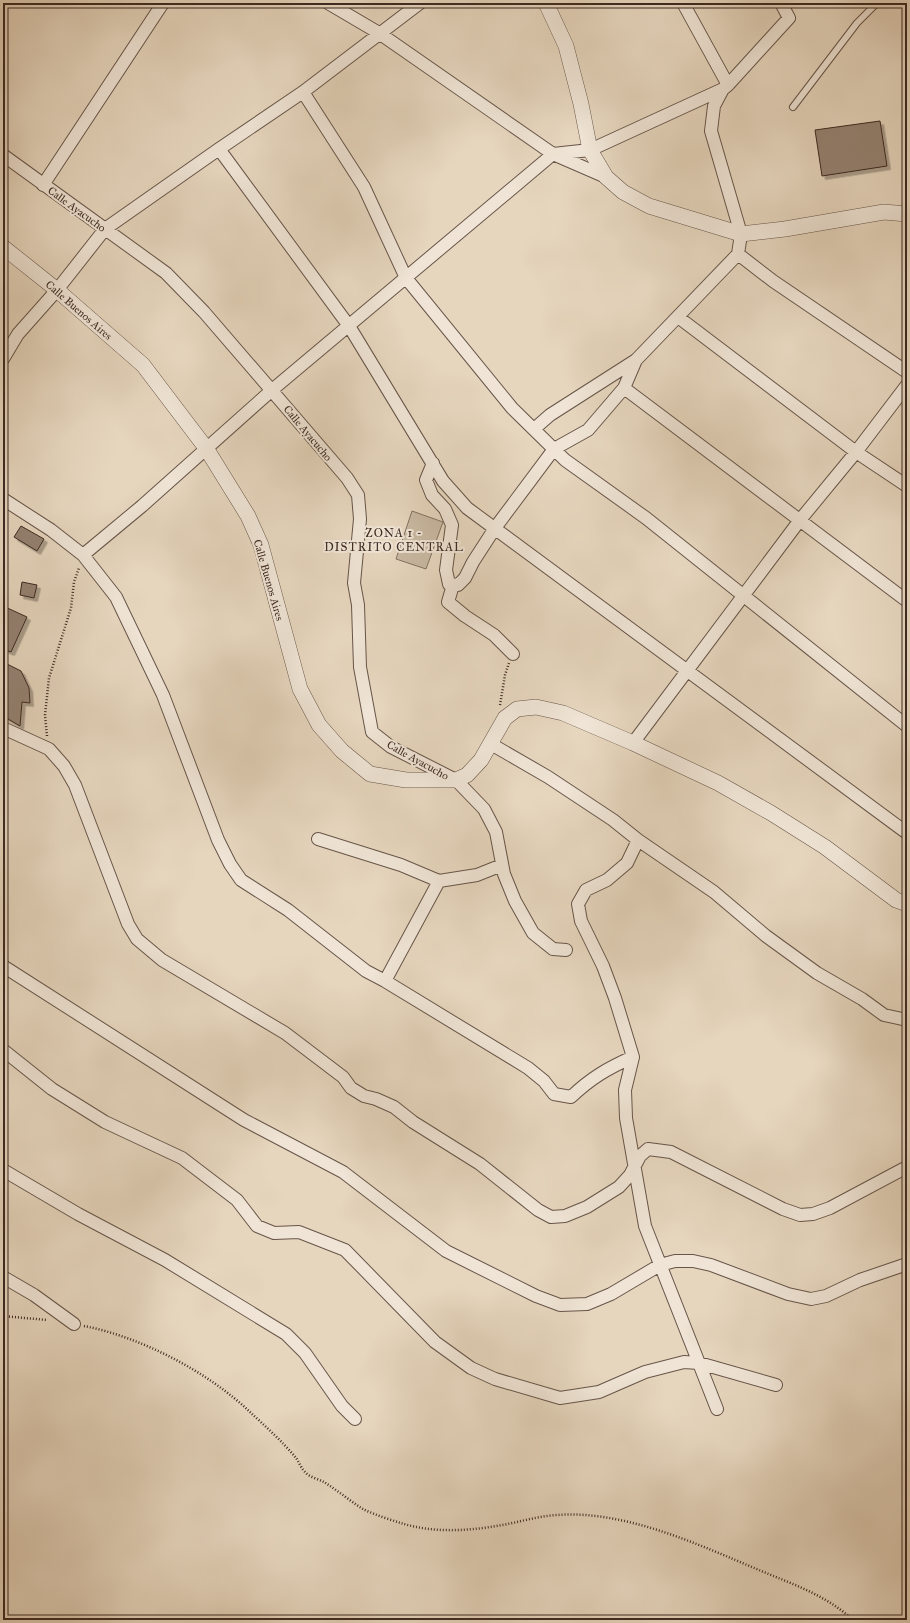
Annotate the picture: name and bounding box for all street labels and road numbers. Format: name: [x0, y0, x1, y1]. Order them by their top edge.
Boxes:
street label: Calle Ayacucho: [45, 184, 109, 235]
street label: Calle Buenos Aires: [43, 278, 115, 343]
street label: Calle Ayacucho: [281, 403, 335, 464]
street label: Calle Buenos Aires: [251, 538, 286, 622]
street label: Calle Ayacucho: [385, 738, 451, 783]

